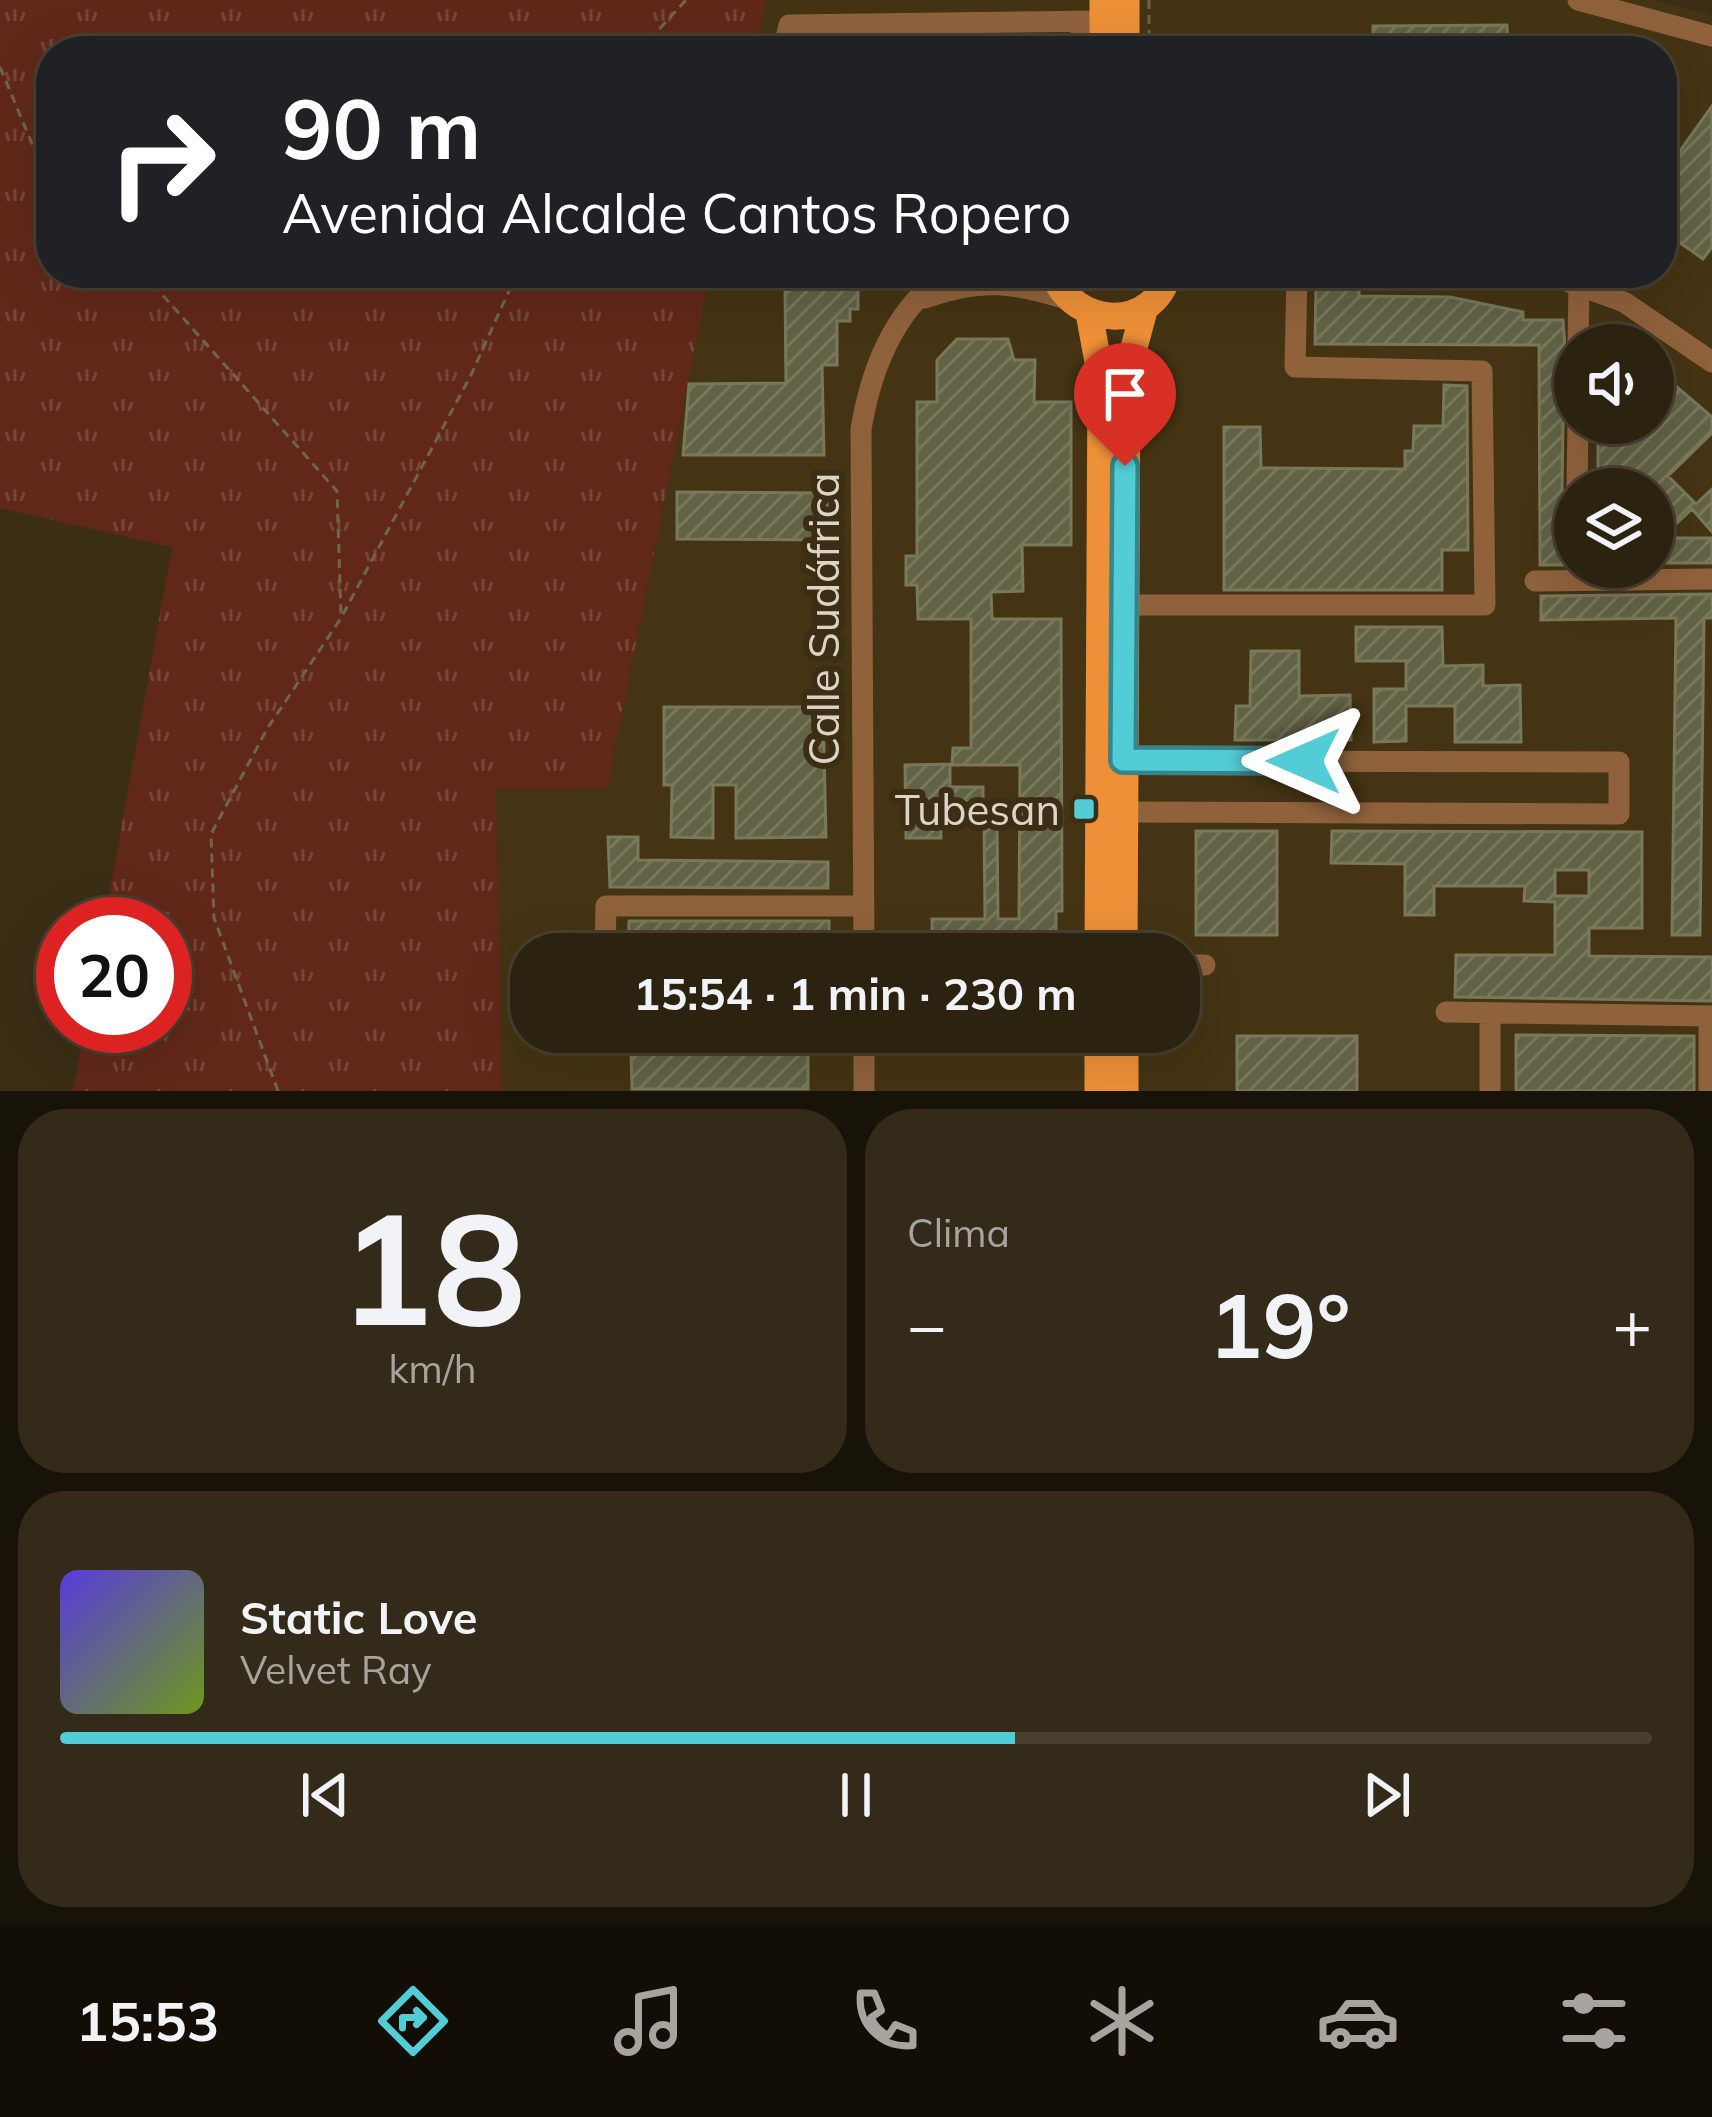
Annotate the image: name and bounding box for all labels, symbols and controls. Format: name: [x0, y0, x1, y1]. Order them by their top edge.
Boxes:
text: 90 m: [282, 75, 481, 180]
icon: right: [84, 84, 240, 240]
text: Avenida Alcalde Cantos Ropero: [282, 179, 1071, 247]
map controls: [1554, 324, 1674, 588]
button: sound: [1554, 324, 1674, 444]
pin: [1074, 343, 1176, 466]
icon: arrive: [1092, 361, 1158, 427]
button: layers: [1554, 468, 1674, 588]
street label: Calle Sudáfrica: [797, 472, 850, 766]
position arrow: [1241, 698, 1367, 824]
place label: Tubesan: [895, 783, 1060, 836]
marker: Tubesan: [1071, 796, 1097, 822]
speed limit sign: 20: [36, 897, 192, 1053]
text: 15:54 · 1 min · 230 m: [633, 965, 1077, 1021]
text: 18: [339, 1168, 526, 1364]
text: Clima: [907, 1208, 1010, 1257]
text: 19°: [1208, 1268, 1351, 1381]
text: −: [907, 1283, 947, 1366]
text: +: [1612, 1283, 1652, 1366]
text: km/h: [388, 1344, 477, 1393]
text: Static Love: [240, 1589, 477, 1645]
text: Velvet Ray: [240, 1645, 432, 1694]
icon: previous: [292, 1762, 358, 1828]
icon: pause: [823, 1762, 889, 1828]
icon: next: [1354, 1762, 1420, 1828]
icon: directions: [371, 1979, 455, 2063]
icon: music: [607, 1979, 691, 2063]
icon: phone: [843, 1979, 927, 2063]
icon: climate: [1080, 1979, 1164, 2063]
icon: car: [1316, 1979, 1400, 2063]
icon: filters: [1552, 1979, 1636, 2063]
text: 15:53: [76, 1987, 219, 2055]

